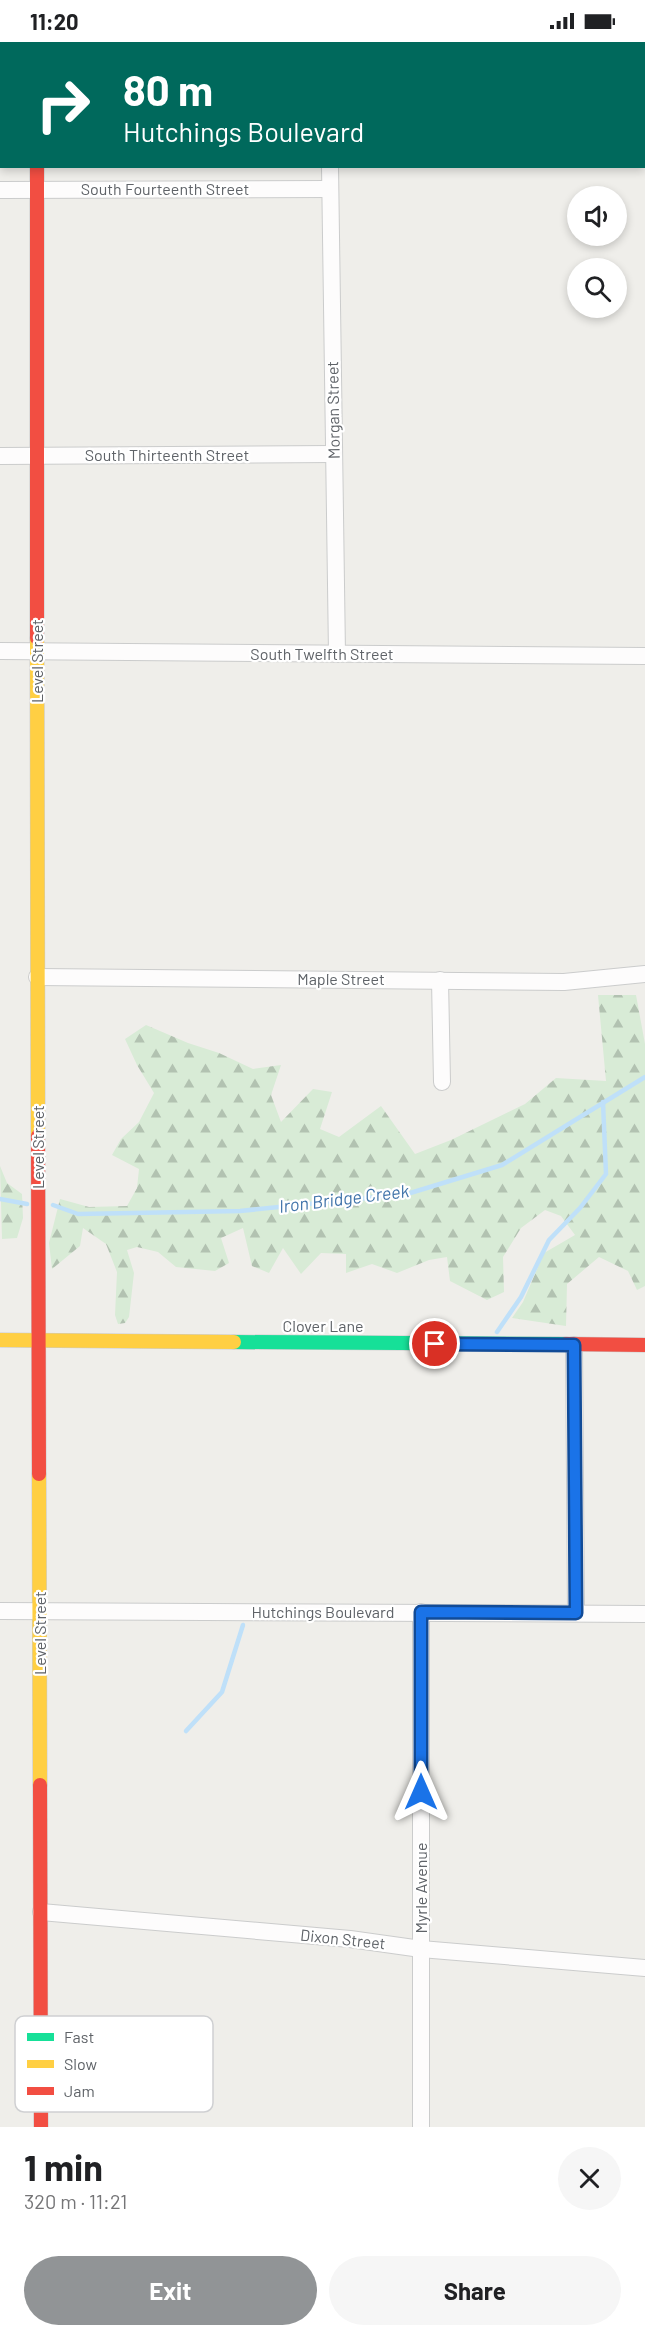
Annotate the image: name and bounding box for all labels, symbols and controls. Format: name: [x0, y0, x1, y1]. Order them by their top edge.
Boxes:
text: 11:20: [30, 8, 79, 34]
text: 80 m: [123, 64, 213, 114]
icon: right: [24, 66, 102, 144]
text: Hutchings Boulevard: [123, 115, 364, 147]
street label: South Fourteenth Street: [81, 179, 249, 198]
map controls: [567, 186, 627, 318]
button: sound: [567, 186, 627, 246]
button: search: [567, 258, 627, 318]
street label: Morgan Street: [322, 361, 343, 459]
street label: South Thirteenth Street: [85, 445, 249, 464]
street label: Level Street: [27, 619, 46, 703]
street label: South Twelfth Street: [250, 644, 394, 663]
street label: Maple Street: [297, 969, 385, 988]
street label: Level Street: [28, 1105, 47, 1189]
water label: Iron Bridge Creek: [278, 1179, 410, 1217]
street label: Clover Lane: [283, 1316, 363, 1335]
pin: [409, 1318, 460, 1369]
icon: arrive: [418, 1327, 451, 1360]
street label: Level Street: [30, 1591, 49, 1675]
street label: Hutchings Boulevard: [251, 1602, 395, 1621]
position arrow: [389, 1760, 453, 1824]
street label: Myrle Avenue: [411, 1843, 430, 1933]
street label: Dixon Street: [300, 1925, 387, 1952]
legend: [15, 2016, 213, 2112]
text: Fast: [64, 2027, 94, 2046]
text: Slow: [64, 2054, 97, 2073]
text: Jam: [64, 2081, 95, 2100]
text: 1 min: [24, 2145, 103, 2188]
button: close: [558, 2147, 621, 2210]
text: 320 m · 11:21: [24, 2189, 127, 2213]
button: Exit: [24, 2256, 317, 2325]
button: Share: [329, 2256, 621, 2325]

